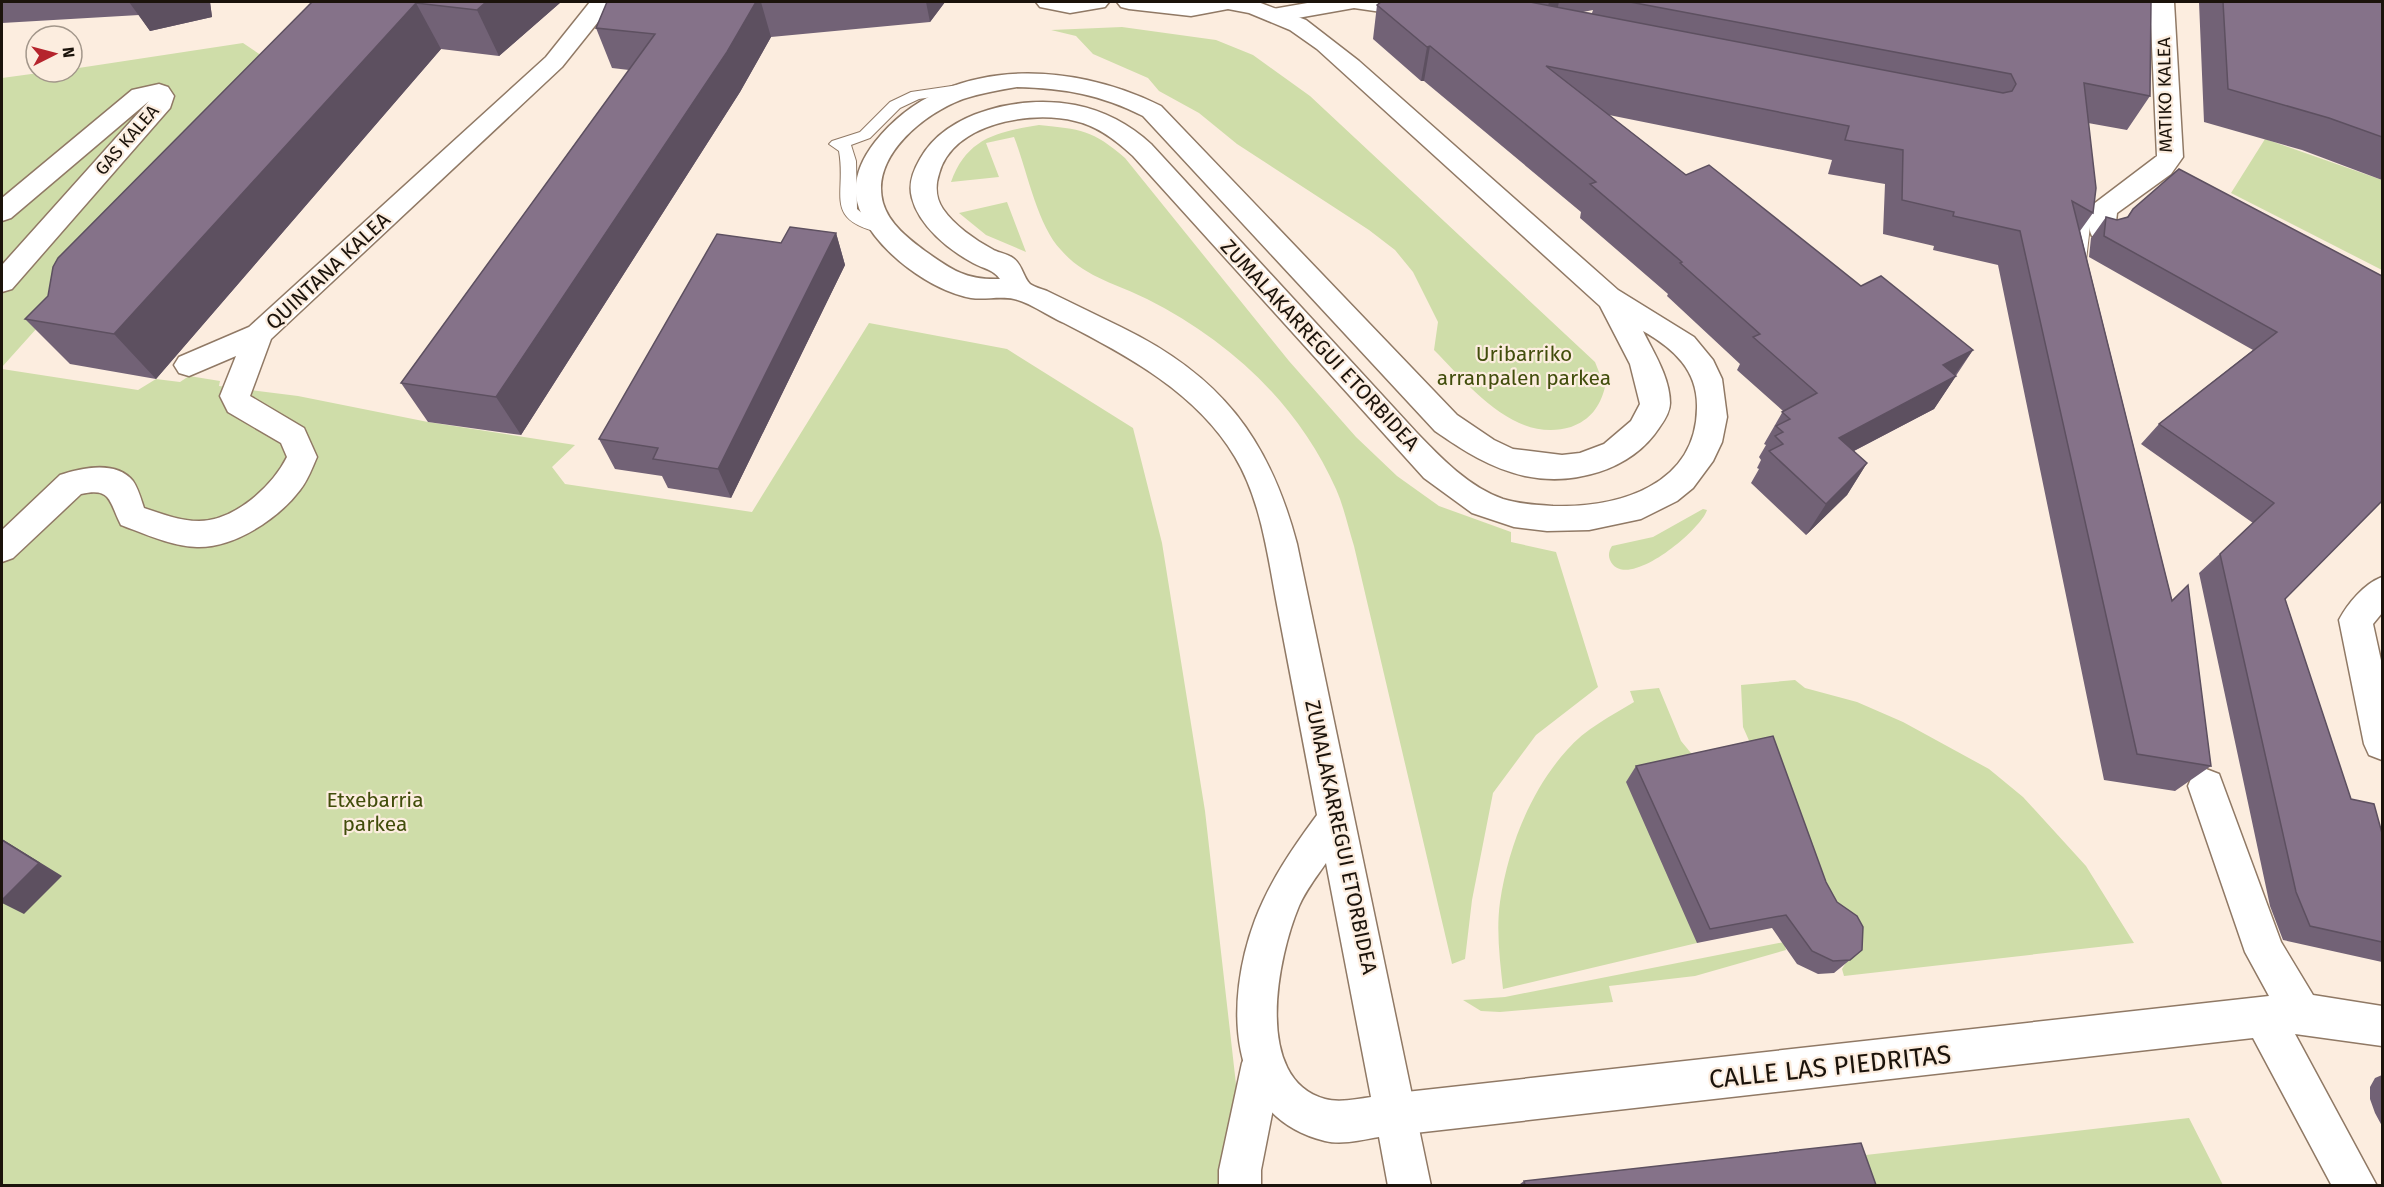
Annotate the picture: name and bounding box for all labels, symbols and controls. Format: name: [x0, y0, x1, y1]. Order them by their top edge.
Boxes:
north arrow: [24, 24, 84, 84]
street label: MATIKO KALEA: [2153, 36, 2177, 153]
text: N: [58, 46, 78, 59]
street label: GAS KALEA: [90, 100, 164, 180]
street label: QUINTANA KALEA: [260, 207, 396, 335]
street label: ZUMALAKARREGUI ETORBIDEA: [1215, 234, 1425, 456]
park label: Uribarriko arranpalen parkea: [1437, 341, 1611, 391]
street label: ZUMALAKARREGUI ETORBIDEA: [1299, 698, 1383, 976]
park label: Etxebarria parkea: [326, 787, 424, 837]
street label: CALLE LAS PIEDRITAS: [1707, 1039, 1953, 1095]

